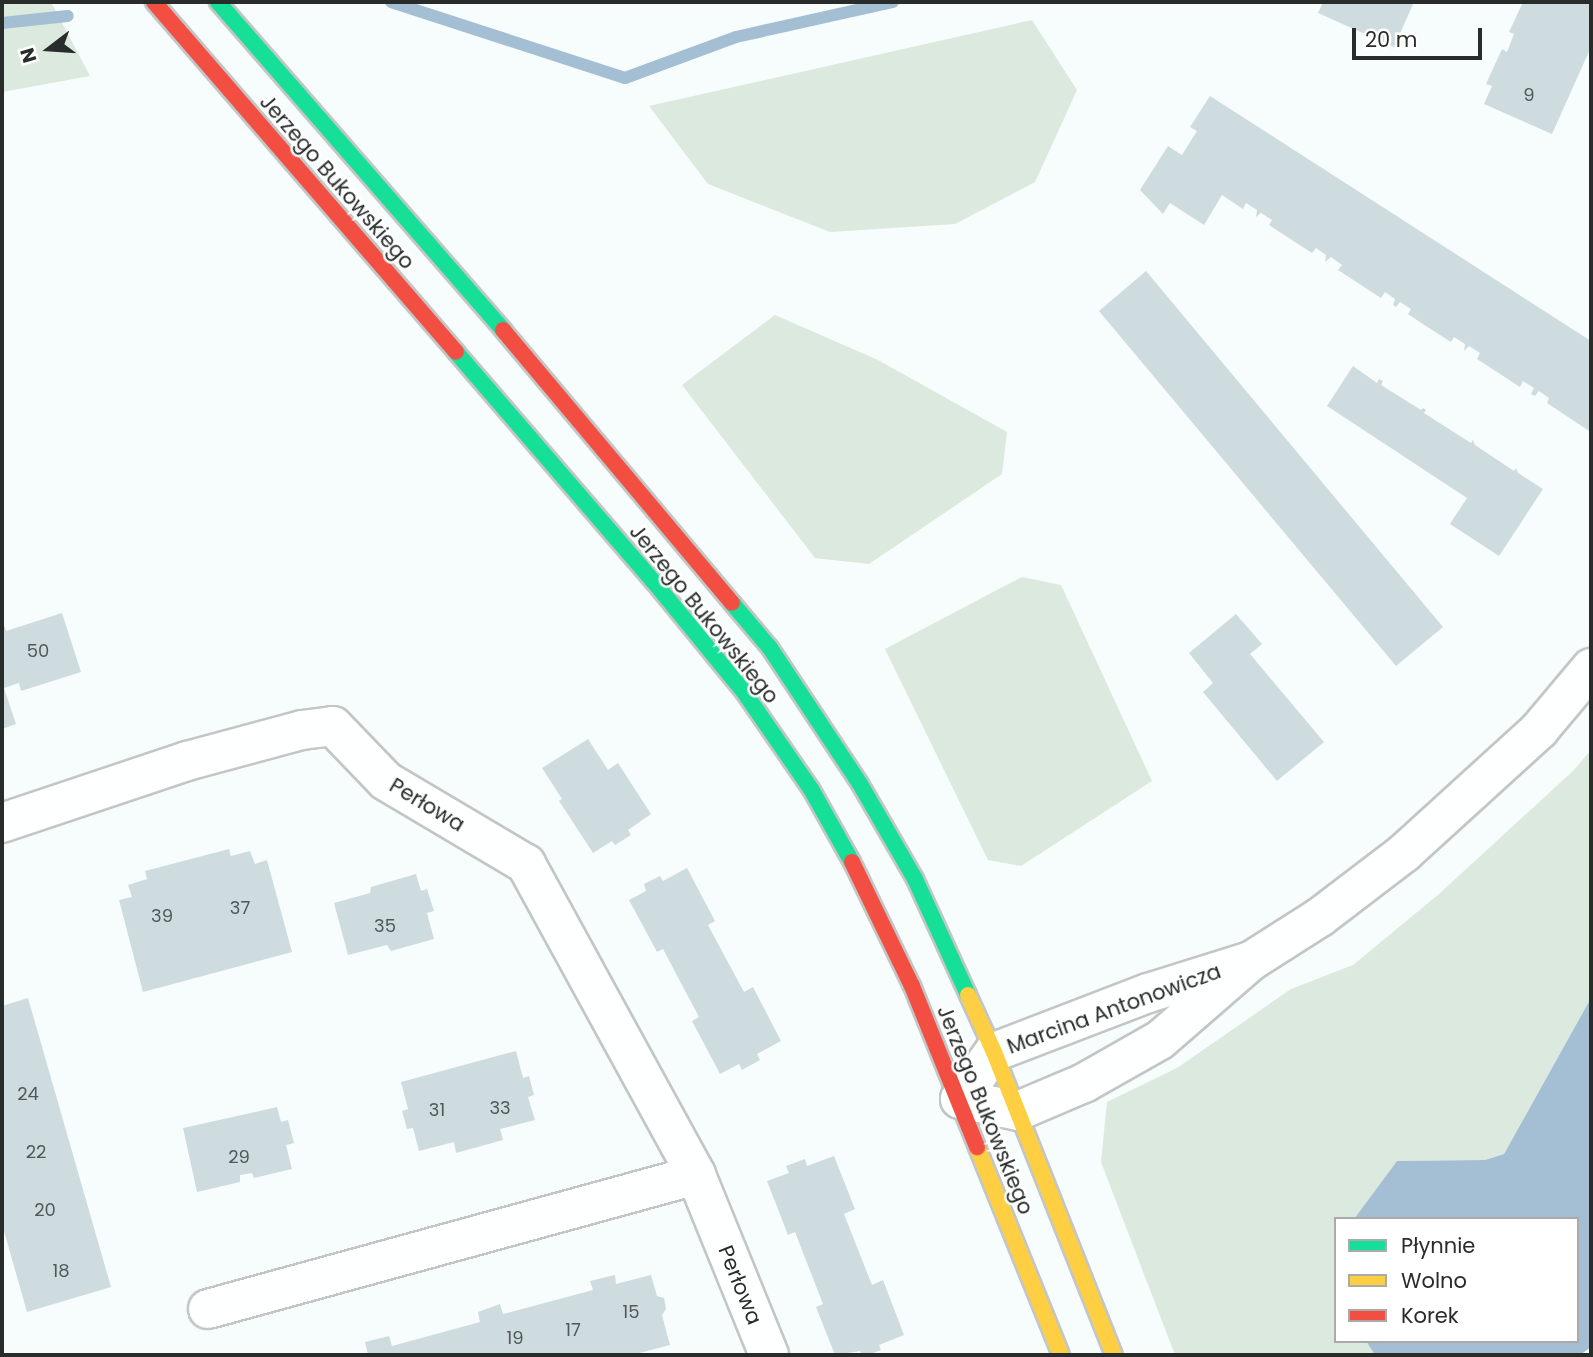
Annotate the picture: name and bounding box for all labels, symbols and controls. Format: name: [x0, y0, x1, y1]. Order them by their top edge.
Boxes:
north arrow: [14, 14, 84, 84]
scale bar: [1355, 14, 1484, 58]
text: 20 m: [1365, 25, 1418, 54]
text: N: [13, 45, 43, 66]
house number: 9: [1523, 84, 1535, 106]
street label: Jerzego Bukowskiego: [254, 90, 420, 274]
street label: Jerzego Bukowskiego: [624, 519, 784, 709]
house number: 50: [27, 640, 49, 662]
street label: Perłowa: [385, 773, 469, 837]
house number: 37: [230, 897, 250, 919]
house number: 39: [151, 905, 173, 927]
house number: 35: [374, 915, 396, 937]
street label: Marcina Antonowicza: [1004, 959, 1224, 1059]
street label: Jerzego Bukowskiego: [932, 1002, 1038, 1218]
house number: 24: [17, 1083, 39, 1105]
house number: 33: [489, 1097, 511, 1119]
house number: 31: [429, 1099, 445, 1121]
house number: 22: [26, 1141, 46, 1163]
house number: 29: [228, 1146, 250, 1168]
house number: 20: [34, 1199, 56, 1221]
legend: [1334, 1217, 1579, 1343]
text: Płynnie: [1401, 1231, 1475, 1260]
street label: Perłowa: [713, 1242, 767, 1328]
house number: 18: [52, 1260, 70, 1282]
text: Wolno: [1401, 1266, 1467, 1295]
house number: 15: [622, 1301, 640, 1323]
text: Korek: [1401, 1301, 1459, 1330]
house number: 17: [565, 1319, 581, 1341]
house number: 19: [506, 1327, 524, 1349]

